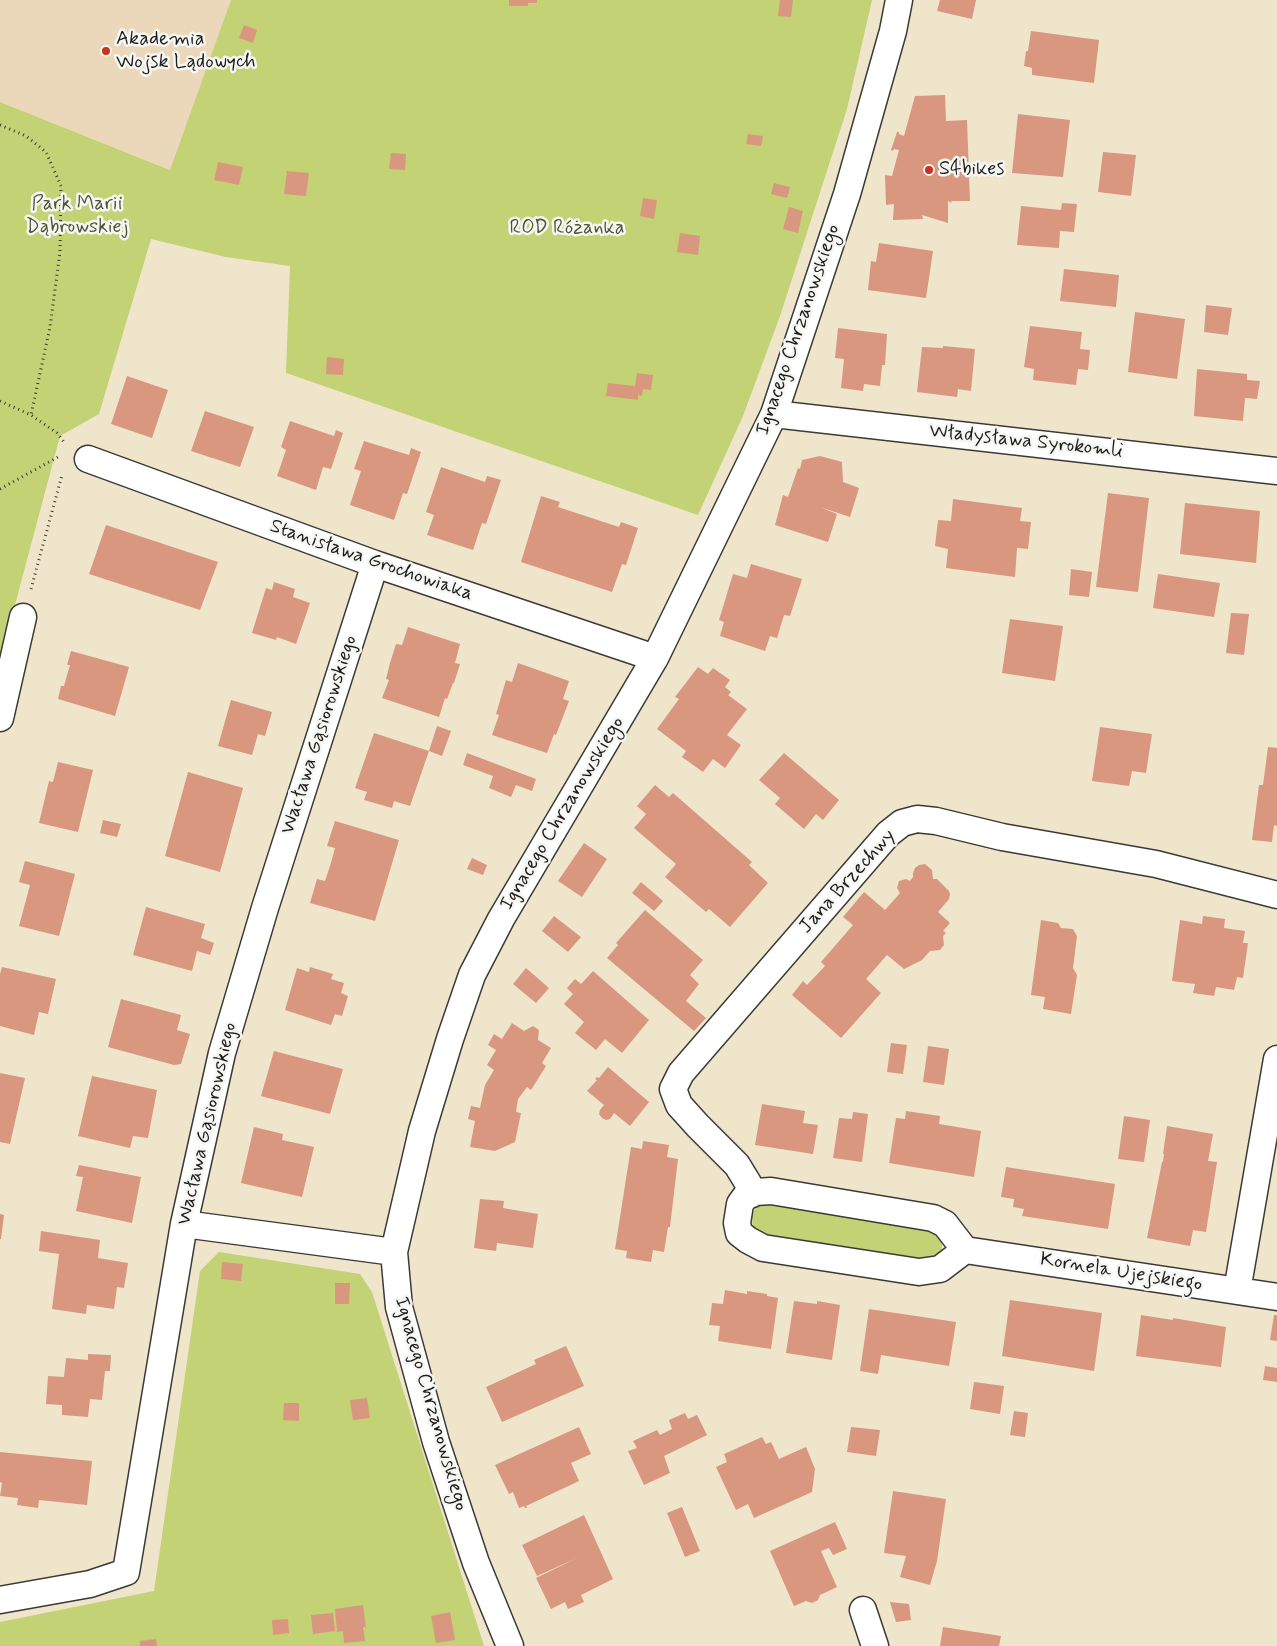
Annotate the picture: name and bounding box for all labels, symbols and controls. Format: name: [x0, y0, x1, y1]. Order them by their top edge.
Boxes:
place label: Akademia Wojsk Lądowych: [116, 28, 256, 75]
marker: Akademia Wojsk Lądowych: [100, 45, 112, 57]
place label: S4bikes: [939, 158, 1004, 182]
marker: S4bikes: [923, 164, 935, 176]
park label: Park Marii Dąbrowskiej: [26, 193, 128, 240]
park label: ROD Różanka: [509, 217, 625, 241]
street label: Ignacego Chrzanowskiego: [752, 221, 846, 439]
street label: Władysława Syrokomli: [928, 420, 1124, 464]
street label: Stanisława Grochowiaka: [266, 515, 476, 607]
street label: Wacława Gąsiorowskiego: [277, 633, 363, 837]
street label: Ignacego Chrzanowskiego: [496, 713, 630, 915]
street label: Jana Brzechwy: [795, 825, 901, 939]
street label: Wacława Gąsiorowskiego: [173, 1020, 243, 1228]
street label: Kornela Ujejskiego: [1038, 1248, 1204, 1298]
street label: Ignacego Chrzanowskiego: [388, 1294, 472, 1514]

